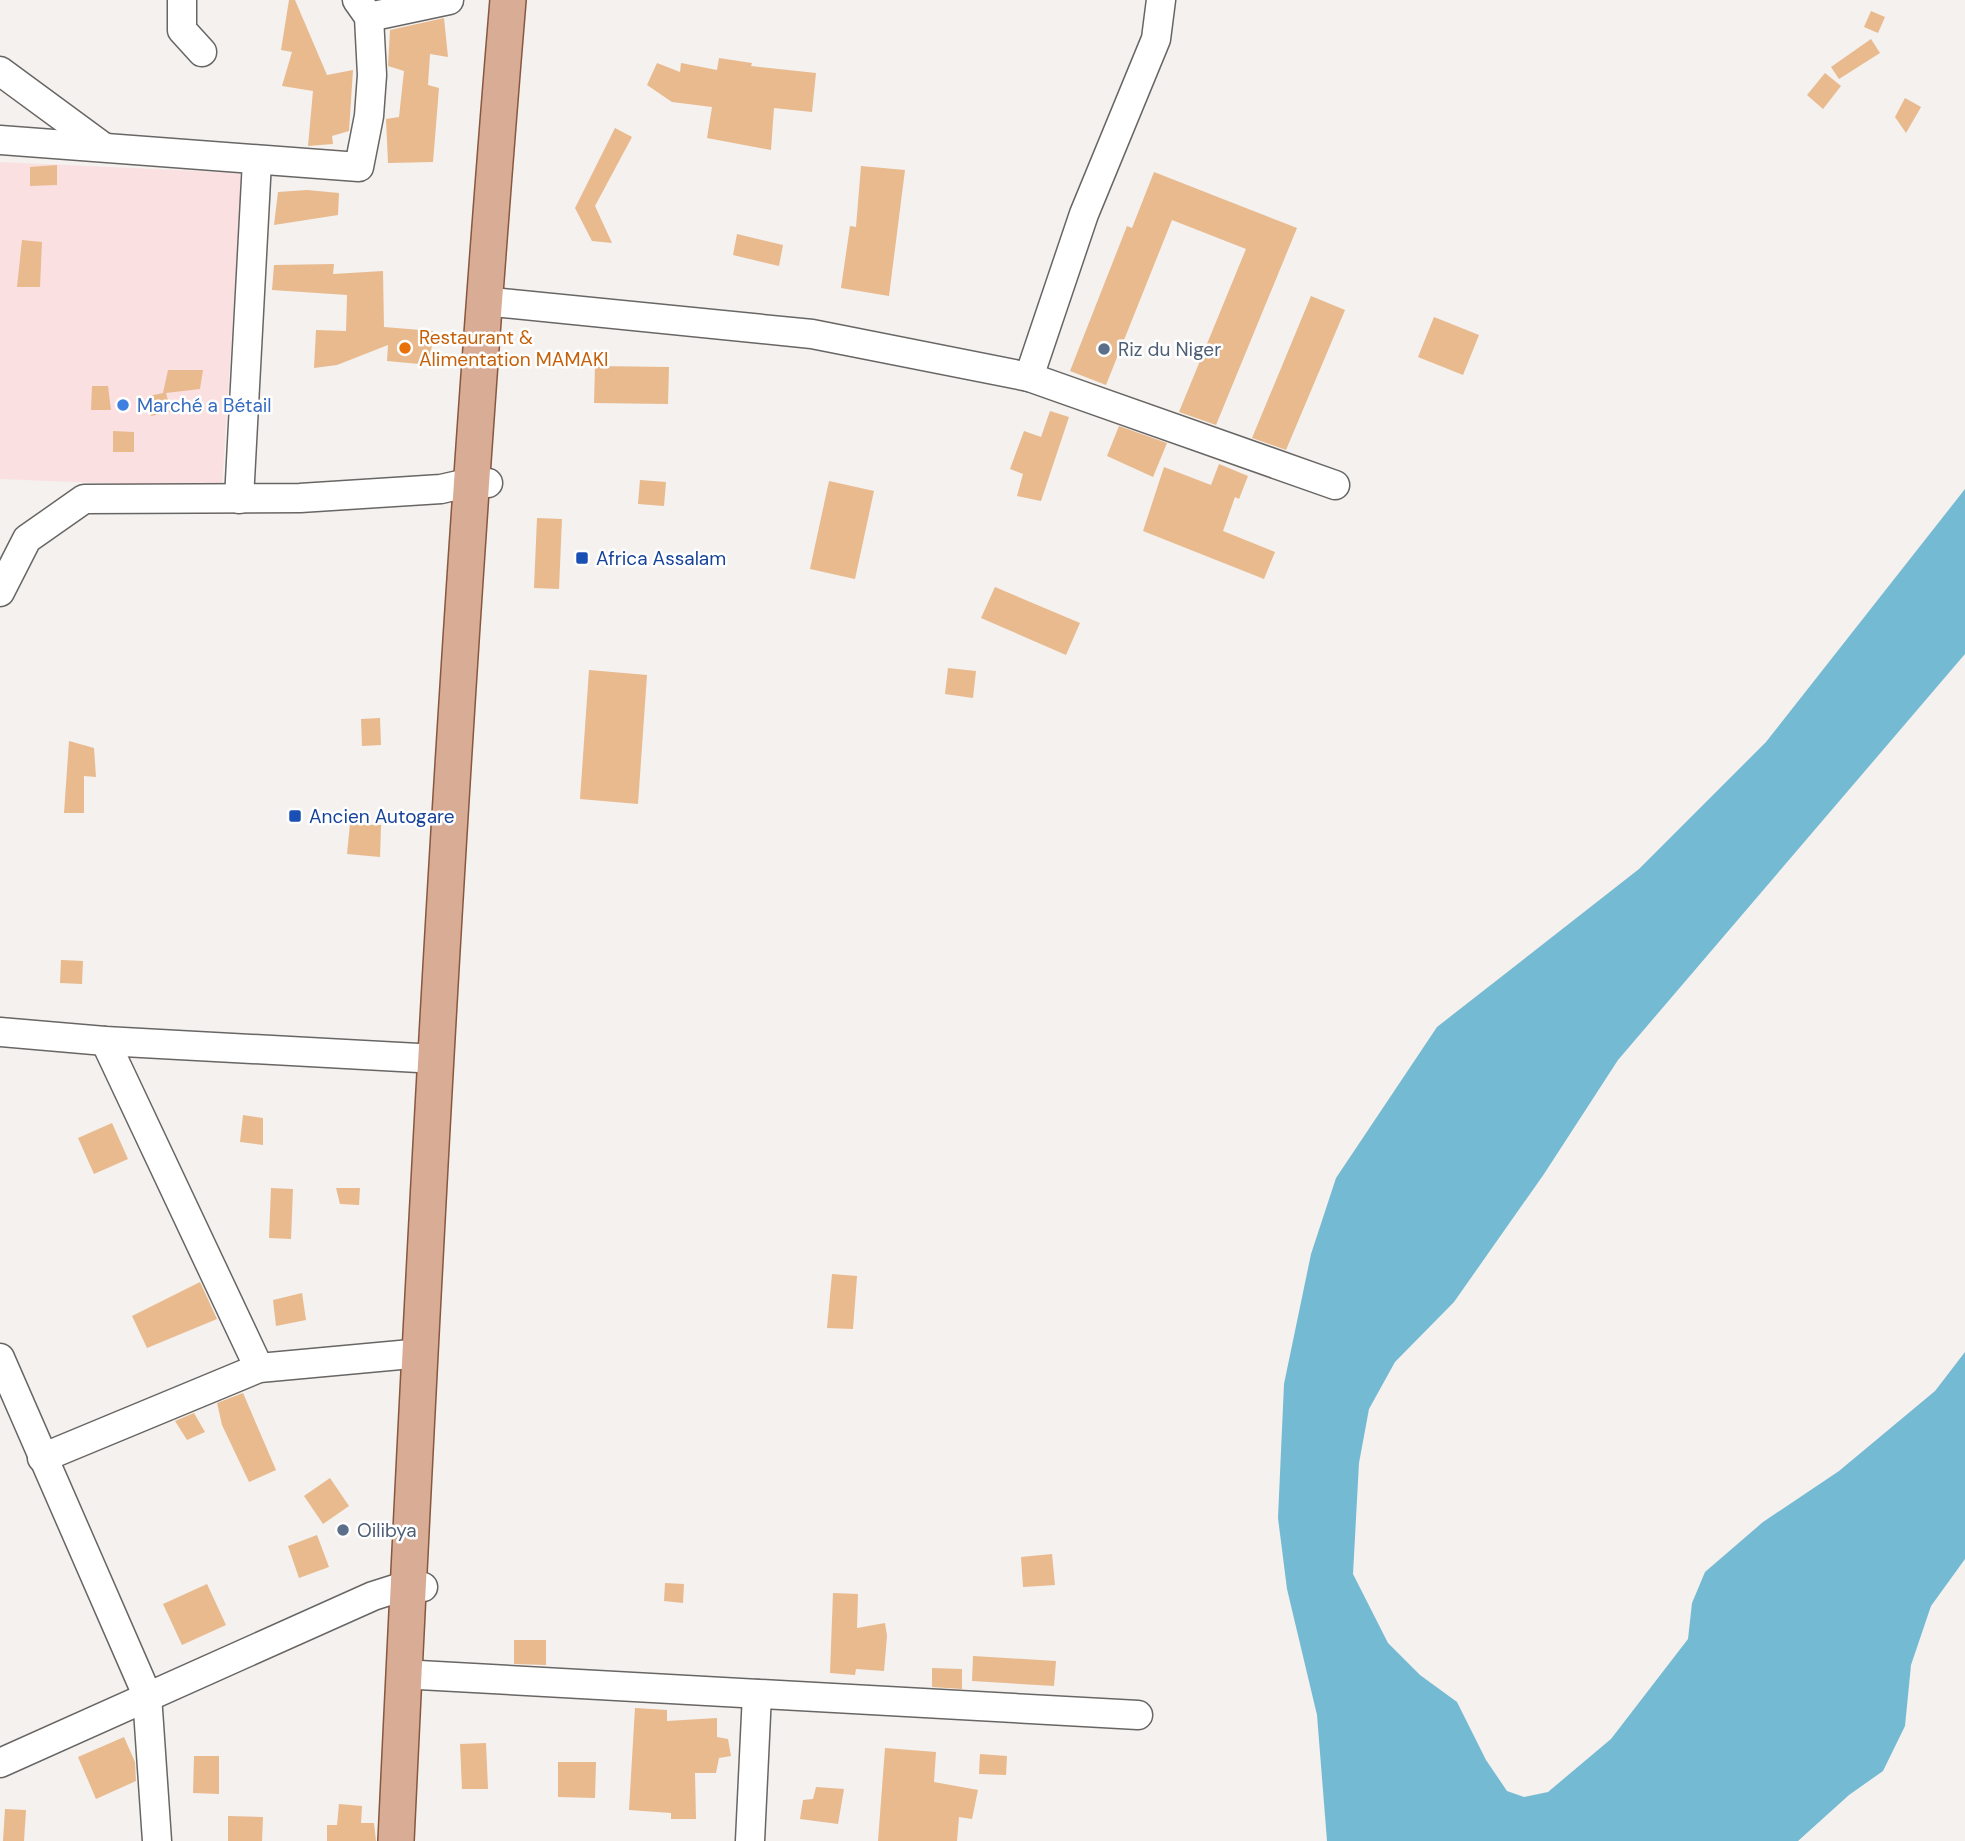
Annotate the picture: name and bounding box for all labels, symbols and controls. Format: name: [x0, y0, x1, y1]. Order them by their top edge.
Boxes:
place label: Restaurant & Alimentation MAMAKI: [419, 325, 609, 372]
place label: Riz du Niger: [1118, 337, 1221, 362]
marker: Restaurant & Alimentation MAMAKI: [397, 340, 413, 356]
marker: Riz du Niger: [1096, 341, 1112, 357]
place label: Marché a Bétail: [137, 393, 272, 418]
marker: Marché a Bétail: [115, 397, 131, 413]
place label: Africa Assalam: [596, 546, 726, 571]
marker: Africa Assalam: [574, 550, 590, 566]
place label: Ancien Autogare: [309, 804, 454, 829]
marker: Ancien Autogare: [287, 808, 303, 824]
place label: Oilibya: [357, 1518, 417, 1543]
marker: Oilibya: [335, 1522, 351, 1538]

